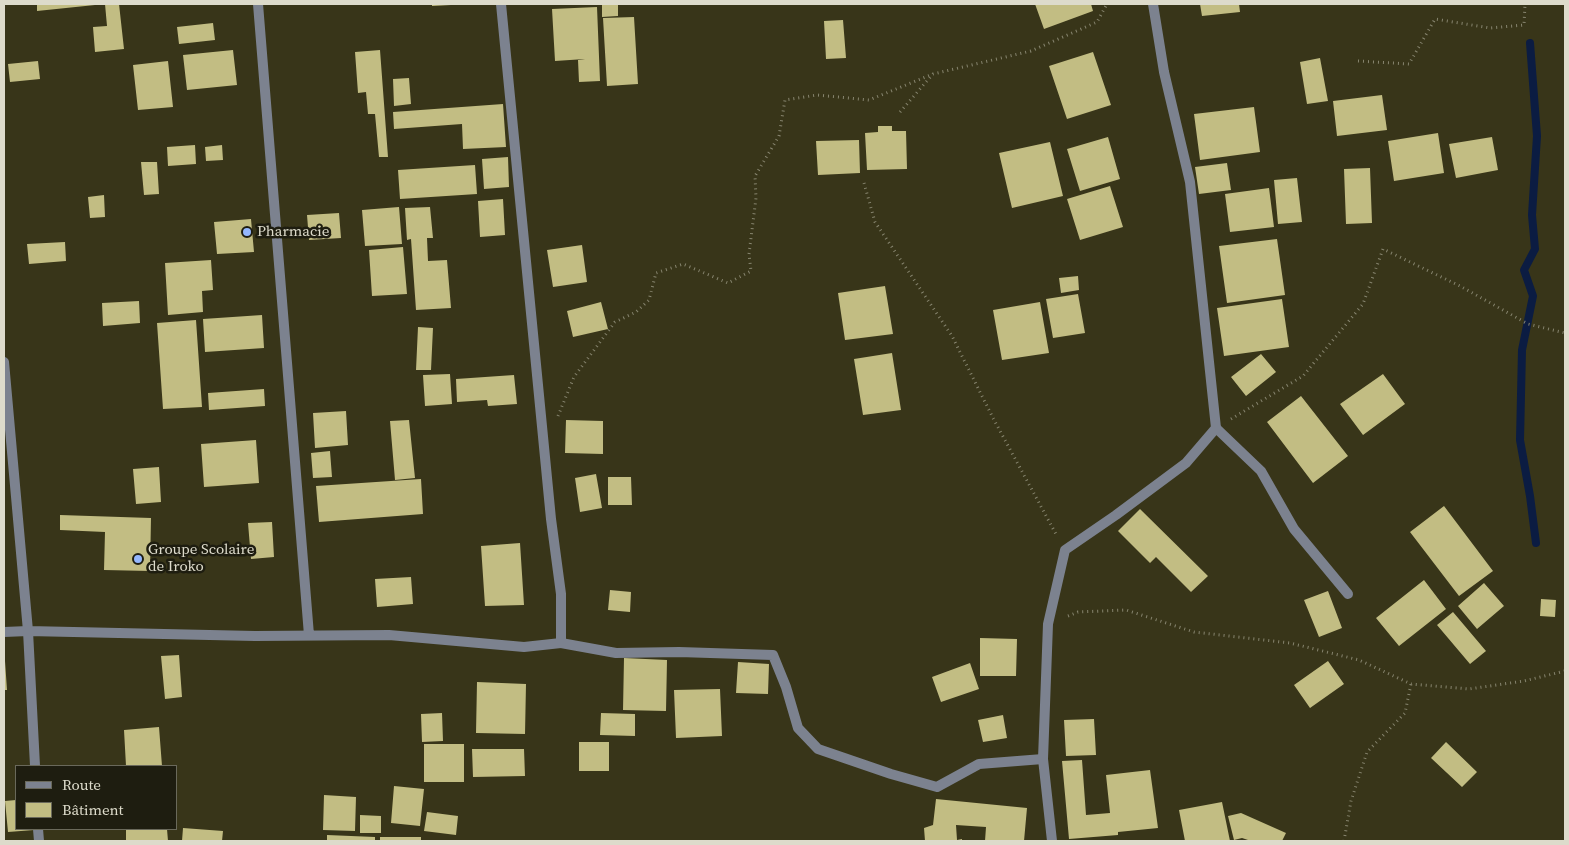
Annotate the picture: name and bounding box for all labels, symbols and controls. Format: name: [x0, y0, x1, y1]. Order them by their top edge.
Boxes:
place label: Pharmacie: [257, 223, 329, 241]
marker: Pharmacie: [241, 226, 253, 238]
place label: Groupe Scolaire de Iroko: [148, 541, 254, 576]
marker: Groupe Scolaire de Iroko: [132, 553, 144, 565]
legend: [15, 765, 178, 830]
text: Route: [62, 774, 101, 795]
text: Bâtiment: [62, 799, 123, 820]

